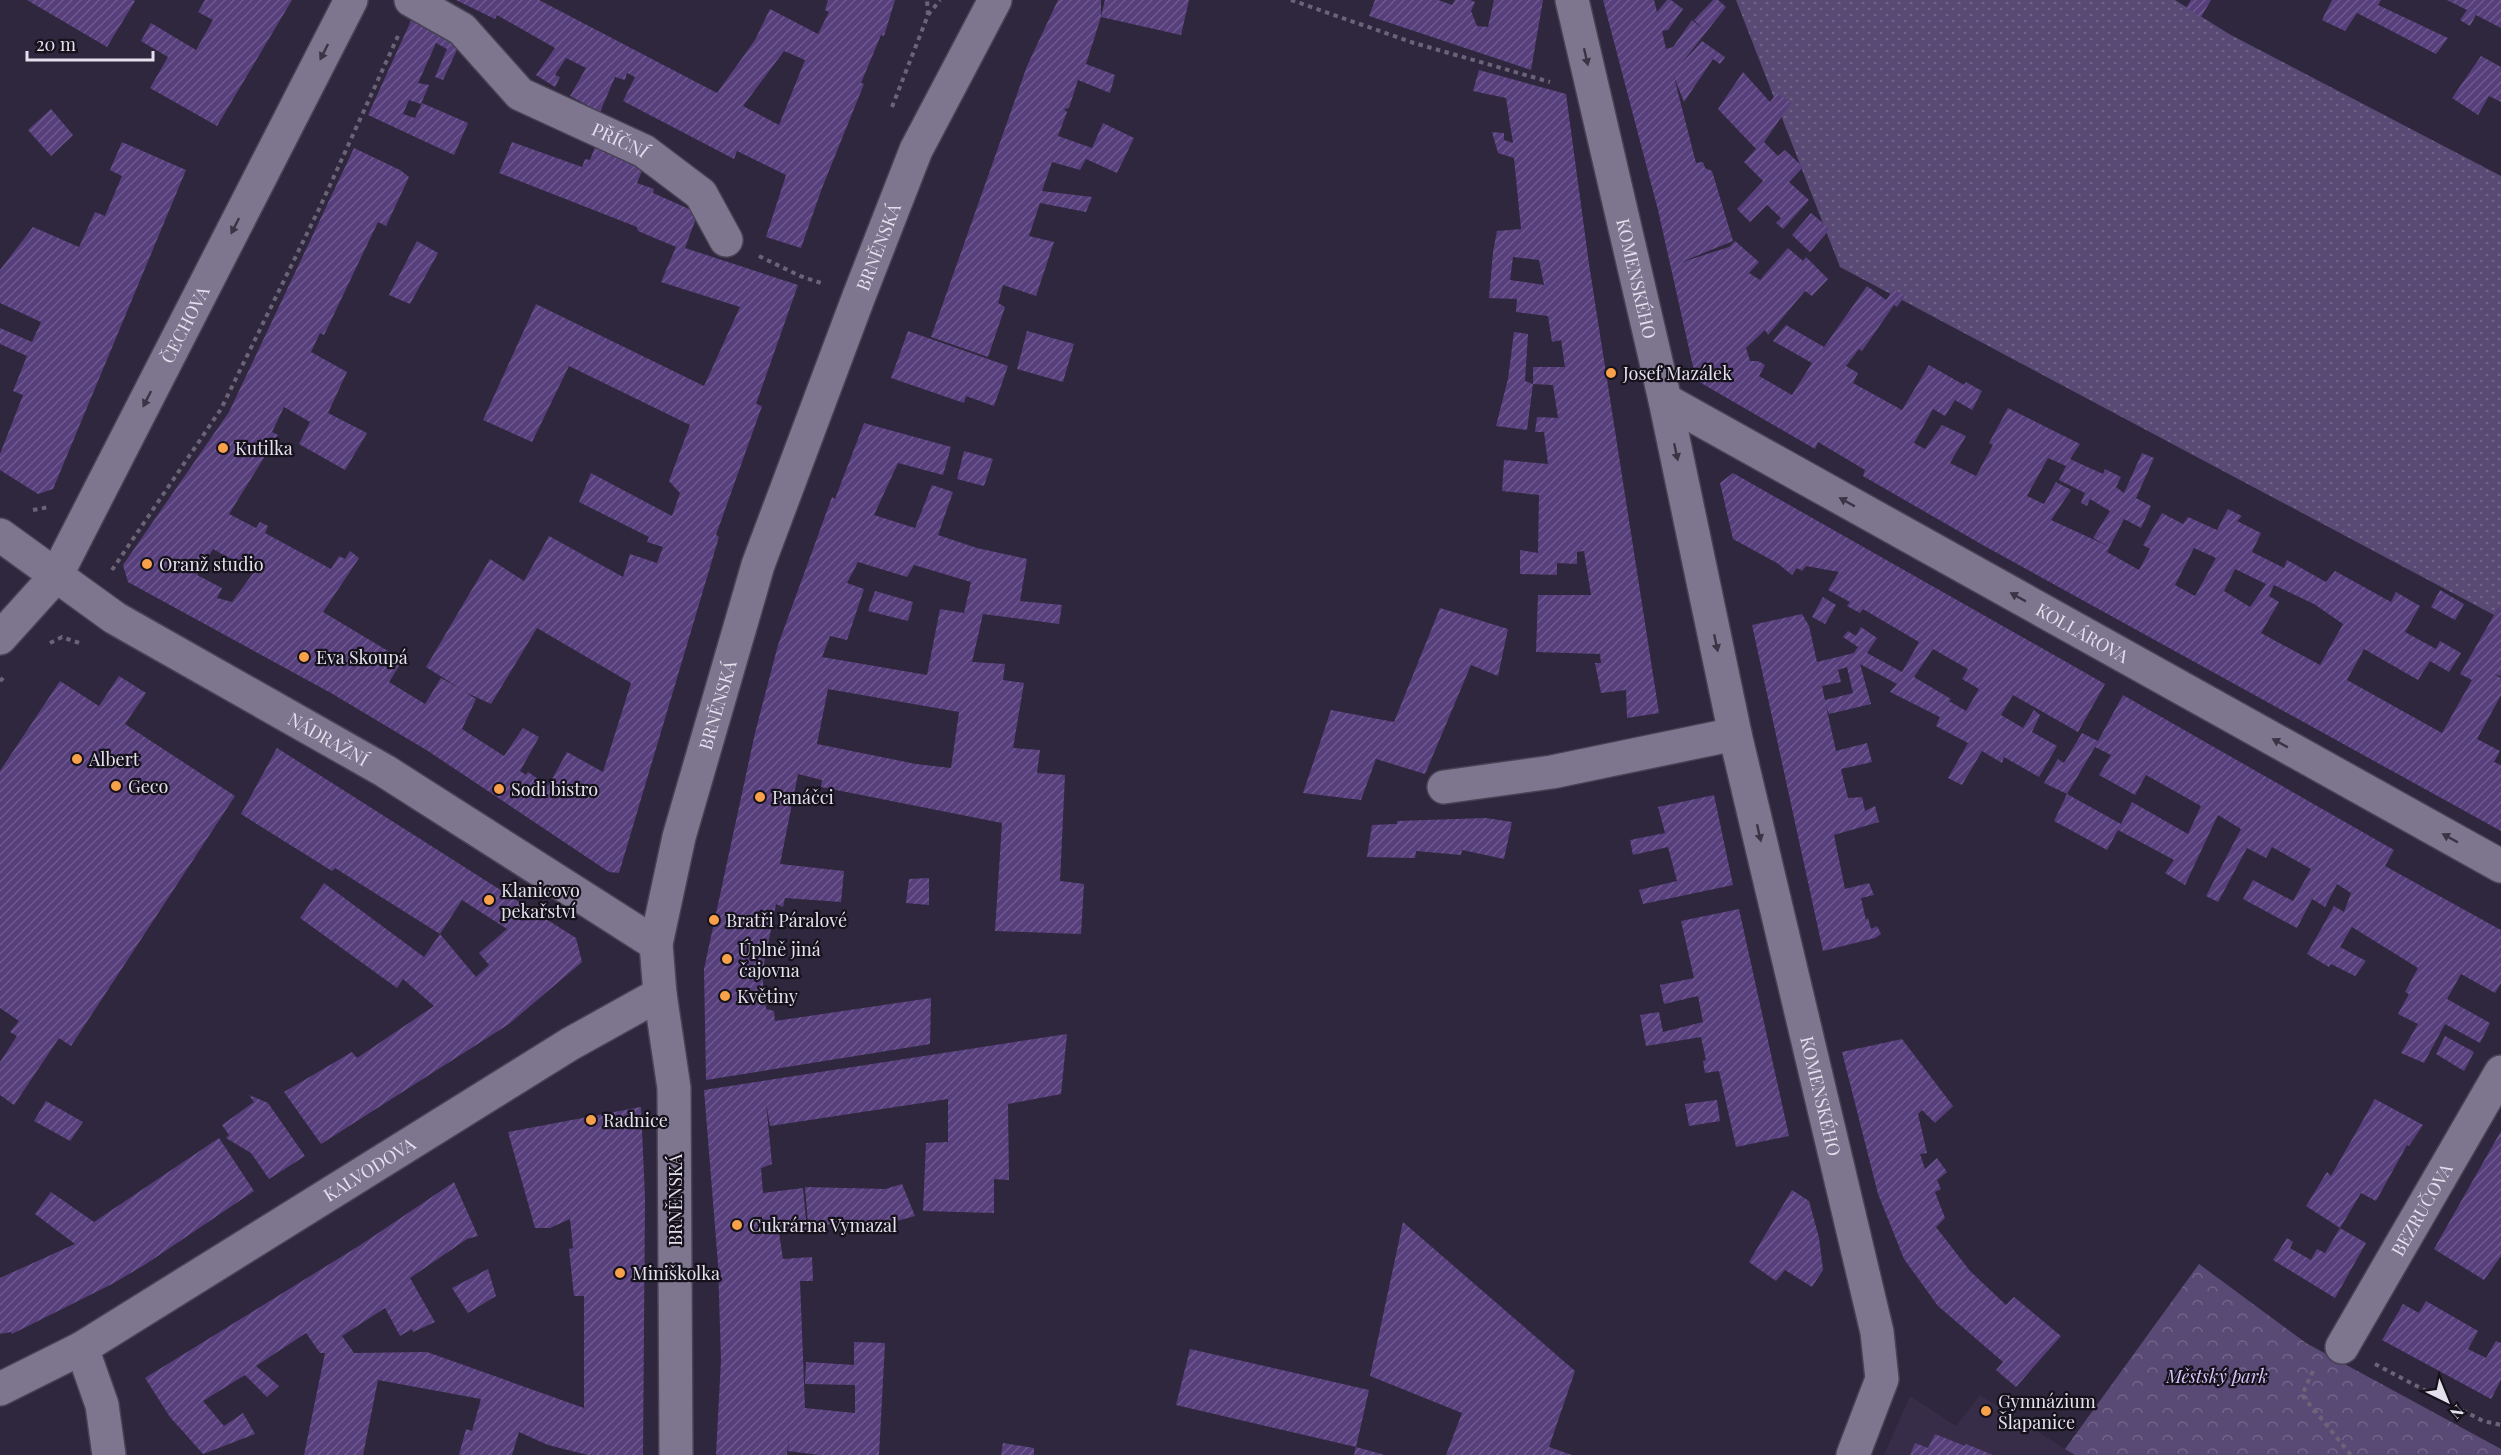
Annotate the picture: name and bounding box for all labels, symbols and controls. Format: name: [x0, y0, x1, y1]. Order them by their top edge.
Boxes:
scale bar: [27, 24, 153, 62]
text: 20 m: [36, 32, 76, 56]
one-way arrow: [320, 43, 330, 61]
one-way arrow: [1581, 48, 1591, 66]
street label: PŘÍČNÍ: [588, 117, 655, 163]
street label: BRNĚNSKÁ: [850, 199, 906, 294]
street label: KOMENSKÉHO: [1611, 216, 1662, 341]
one-way arrow: [231, 217, 240, 234]
street label: ČECHOVA: [155, 281, 215, 367]
place label: Josef Mazálek: [1622, 361, 1732, 385]
marker: Josef Mazálek: [1604, 366, 1618, 380]
one-way arrow: [142, 391, 151, 408]
place label: Kutilka: [235, 436, 293, 460]
marker: Kutilka: [216, 441, 230, 455]
one-way arrow: [1672, 442, 1681, 461]
one-way arrow: [1838, 497, 1855, 507]
place label: Oranž studio: [159, 552, 264, 576]
marker: Oranž studio: [140, 557, 154, 571]
one-way arrow: [2009, 592, 2026, 602]
street label: KOLLÁROVA: [2032, 597, 2134, 669]
one-way arrow: [1712, 633, 1721, 652]
place label: Eva Skoupá: [316, 645, 408, 669]
marker: Eva Skoupá: [297, 650, 311, 664]
street label: BRNĚNSKÁ: [693, 657, 742, 753]
street label: NÁDRAŽNÍ: [284, 706, 374, 772]
one-way arrow: [2271, 738, 2288, 748]
place label: Albert: [88, 747, 140, 771]
marker: Albert: [70, 752, 84, 766]
place label: Geco: [128, 774, 169, 798]
place label: Sodi bistro: [511, 777, 598, 801]
marker: Geco: [109, 779, 123, 793]
marker: Sodi bistro: [492, 782, 506, 796]
place label: Panáčci: [772, 785, 834, 809]
marker: Panáčci: [753, 790, 767, 804]
one-way arrow: [1754, 824, 1764, 842]
one-way arrow: [2441, 833, 2458, 843]
place label: Klanicovo pekařství: [501, 878, 580, 923]
marker: Klanicovo pekařství: [482, 893, 496, 907]
place label: Bratři Páralové: [726, 908, 847, 932]
marker: Bratři Páralové: [707, 913, 721, 927]
place label: Úplně jiná čajovna: [739, 937, 821, 982]
marker: Úplně jiná čajovna: [720, 952, 734, 966]
place label: Květiny: [737, 984, 798, 1008]
marker: Květiny: [718, 989, 732, 1003]
street label: KOMENSKÉHO: [1795, 1033, 1847, 1159]
place label: Radnice: [603, 1108, 668, 1132]
marker: Radnice: [584, 1113, 598, 1127]
street label: KALVODOVA: [319, 1131, 420, 1207]
street label: BRNĚNSKÁ: [663, 1153, 687, 1246]
street label: BEZRUČOVA: [2385, 1158, 2458, 1260]
place label: Cukrárna Vymazal: [749, 1213, 897, 1237]
marker: Cukrárna Vymazal: [730, 1218, 744, 1232]
place label: Miniškolka: [632, 1261, 720, 1285]
marker: Miniškolka: [613, 1266, 627, 1280]
park label: Městský park: [2165, 1364, 2268, 1388]
north arrow: [2417, 1371, 2477, 1431]
place label: Gymnázium Šlapanice: [1998, 1389, 2096, 1434]
text: N: [2446, 1401, 2469, 1424]
marker: Gymnázium Šlapanice: [1979, 1404, 1993, 1418]

